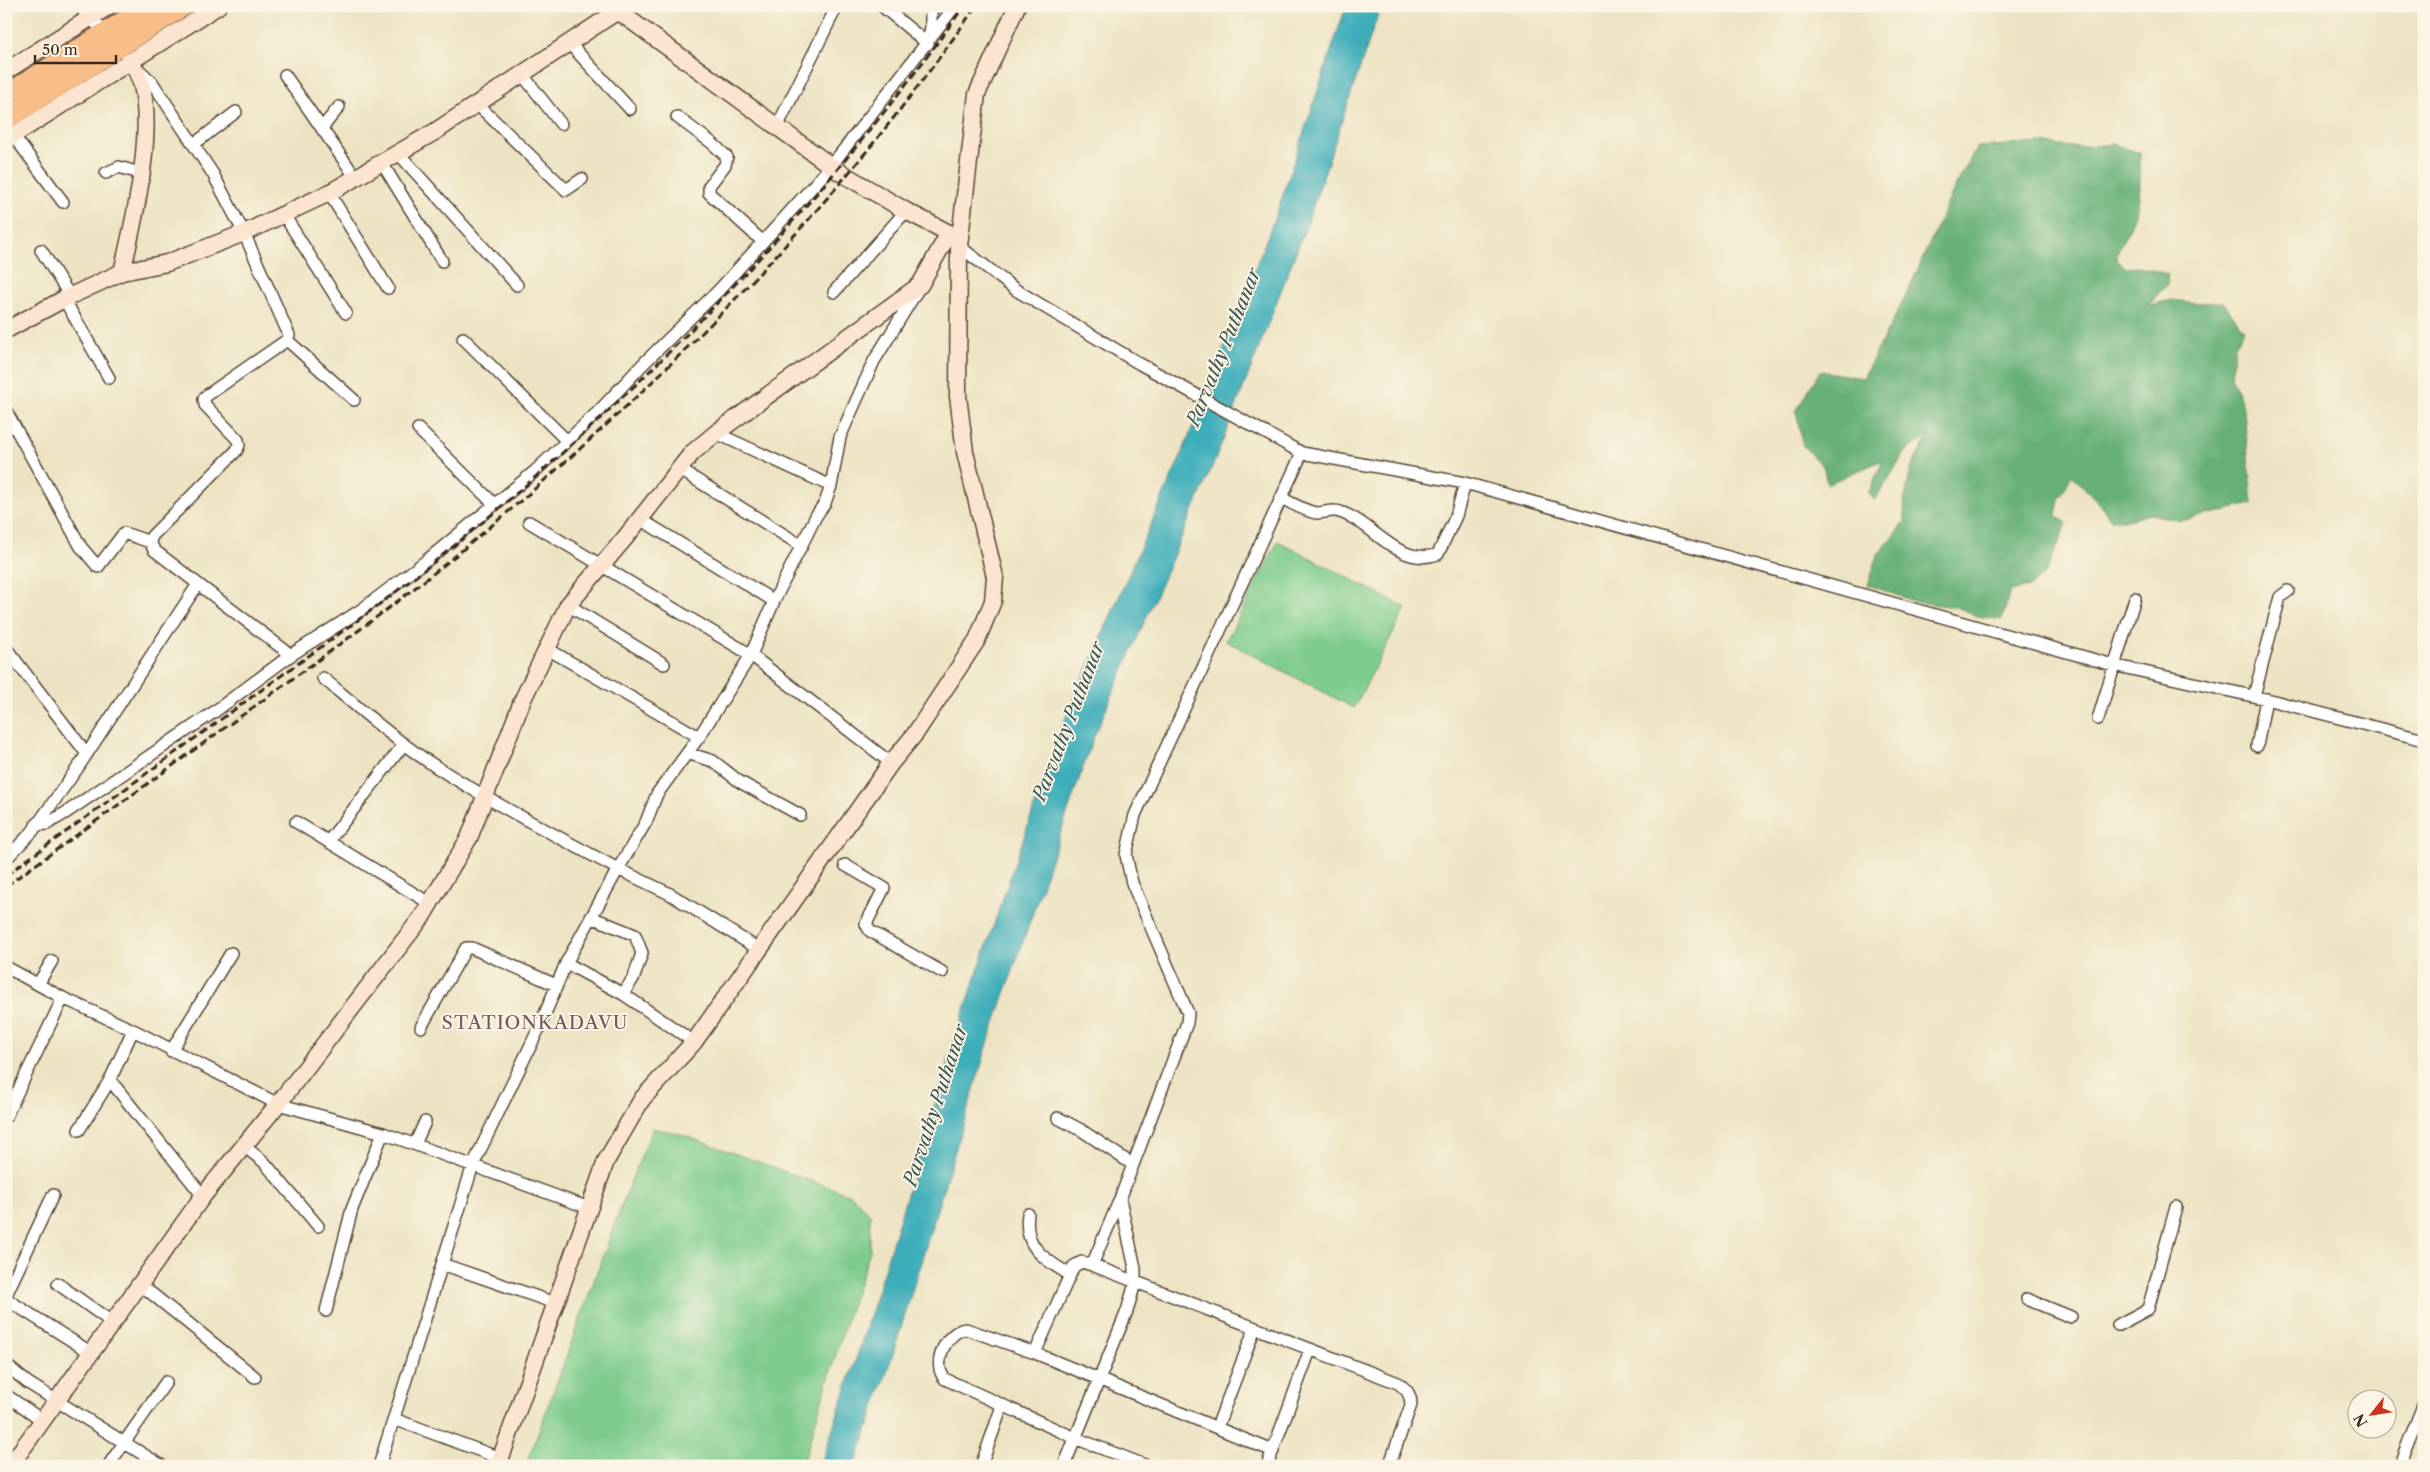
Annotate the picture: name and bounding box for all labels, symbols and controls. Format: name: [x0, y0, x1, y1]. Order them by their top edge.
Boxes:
scale bar: [35, 32, 116, 64]
text: 50 m: [42, 40, 78, 59]
water label: Parvathy Puthanar: [1180, 264, 1266, 432]
water label: Parvathy Puthanar: [1027, 637, 1110, 806]
district label: STATIONKADAVU: [442, 1011, 628, 1034]
water label: Parvathy Puthanar: [898, 1020, 973, 1191]
north arrow: [2348, 1390, 2398, 1440]
text: N: [2350, 1411, 2372, 1430]

